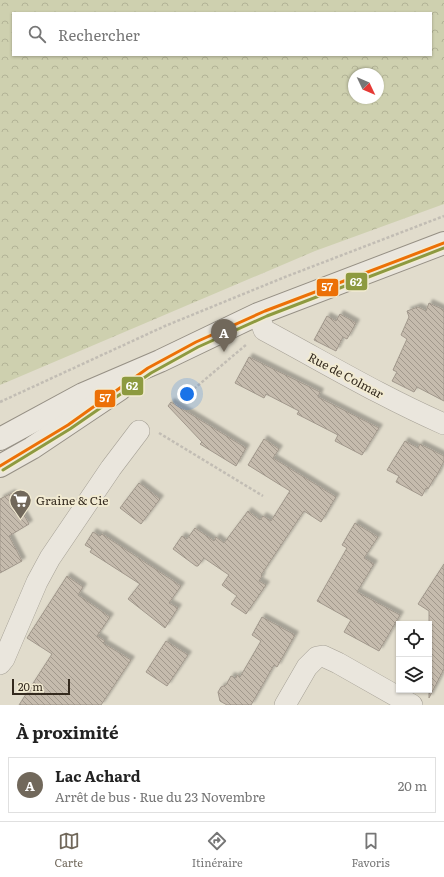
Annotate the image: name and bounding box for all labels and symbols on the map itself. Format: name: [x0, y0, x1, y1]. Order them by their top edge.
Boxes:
north arrow: [348, 68, 384, 104]
line badge: 62: [345, 272, 368, 291]
text: 62: [350, 273, 362, 289]
line badge: 57: [316, 278, 339, 297]
text: 57: [321, 278, 333, 294]
pin: A: [211, 319, 237, 352]
street label: Rue de Colmar: [305, 348, 387, 403]
line badge: 62: [121, 376, 144, 396]
text: 62: [126, 377, 138, 393]
your location: [177, 384, 197, 404]
line badge: 57: [94, 389, 116, 408]
text: 57: [99, 389, 111, 405]
supermarket icon: Graine & Cie: [7, 487, 33, 520]
place label: Graine & Cie: [36, 491, 108, 509]
scale bar: [12, 677, 70, 696]

